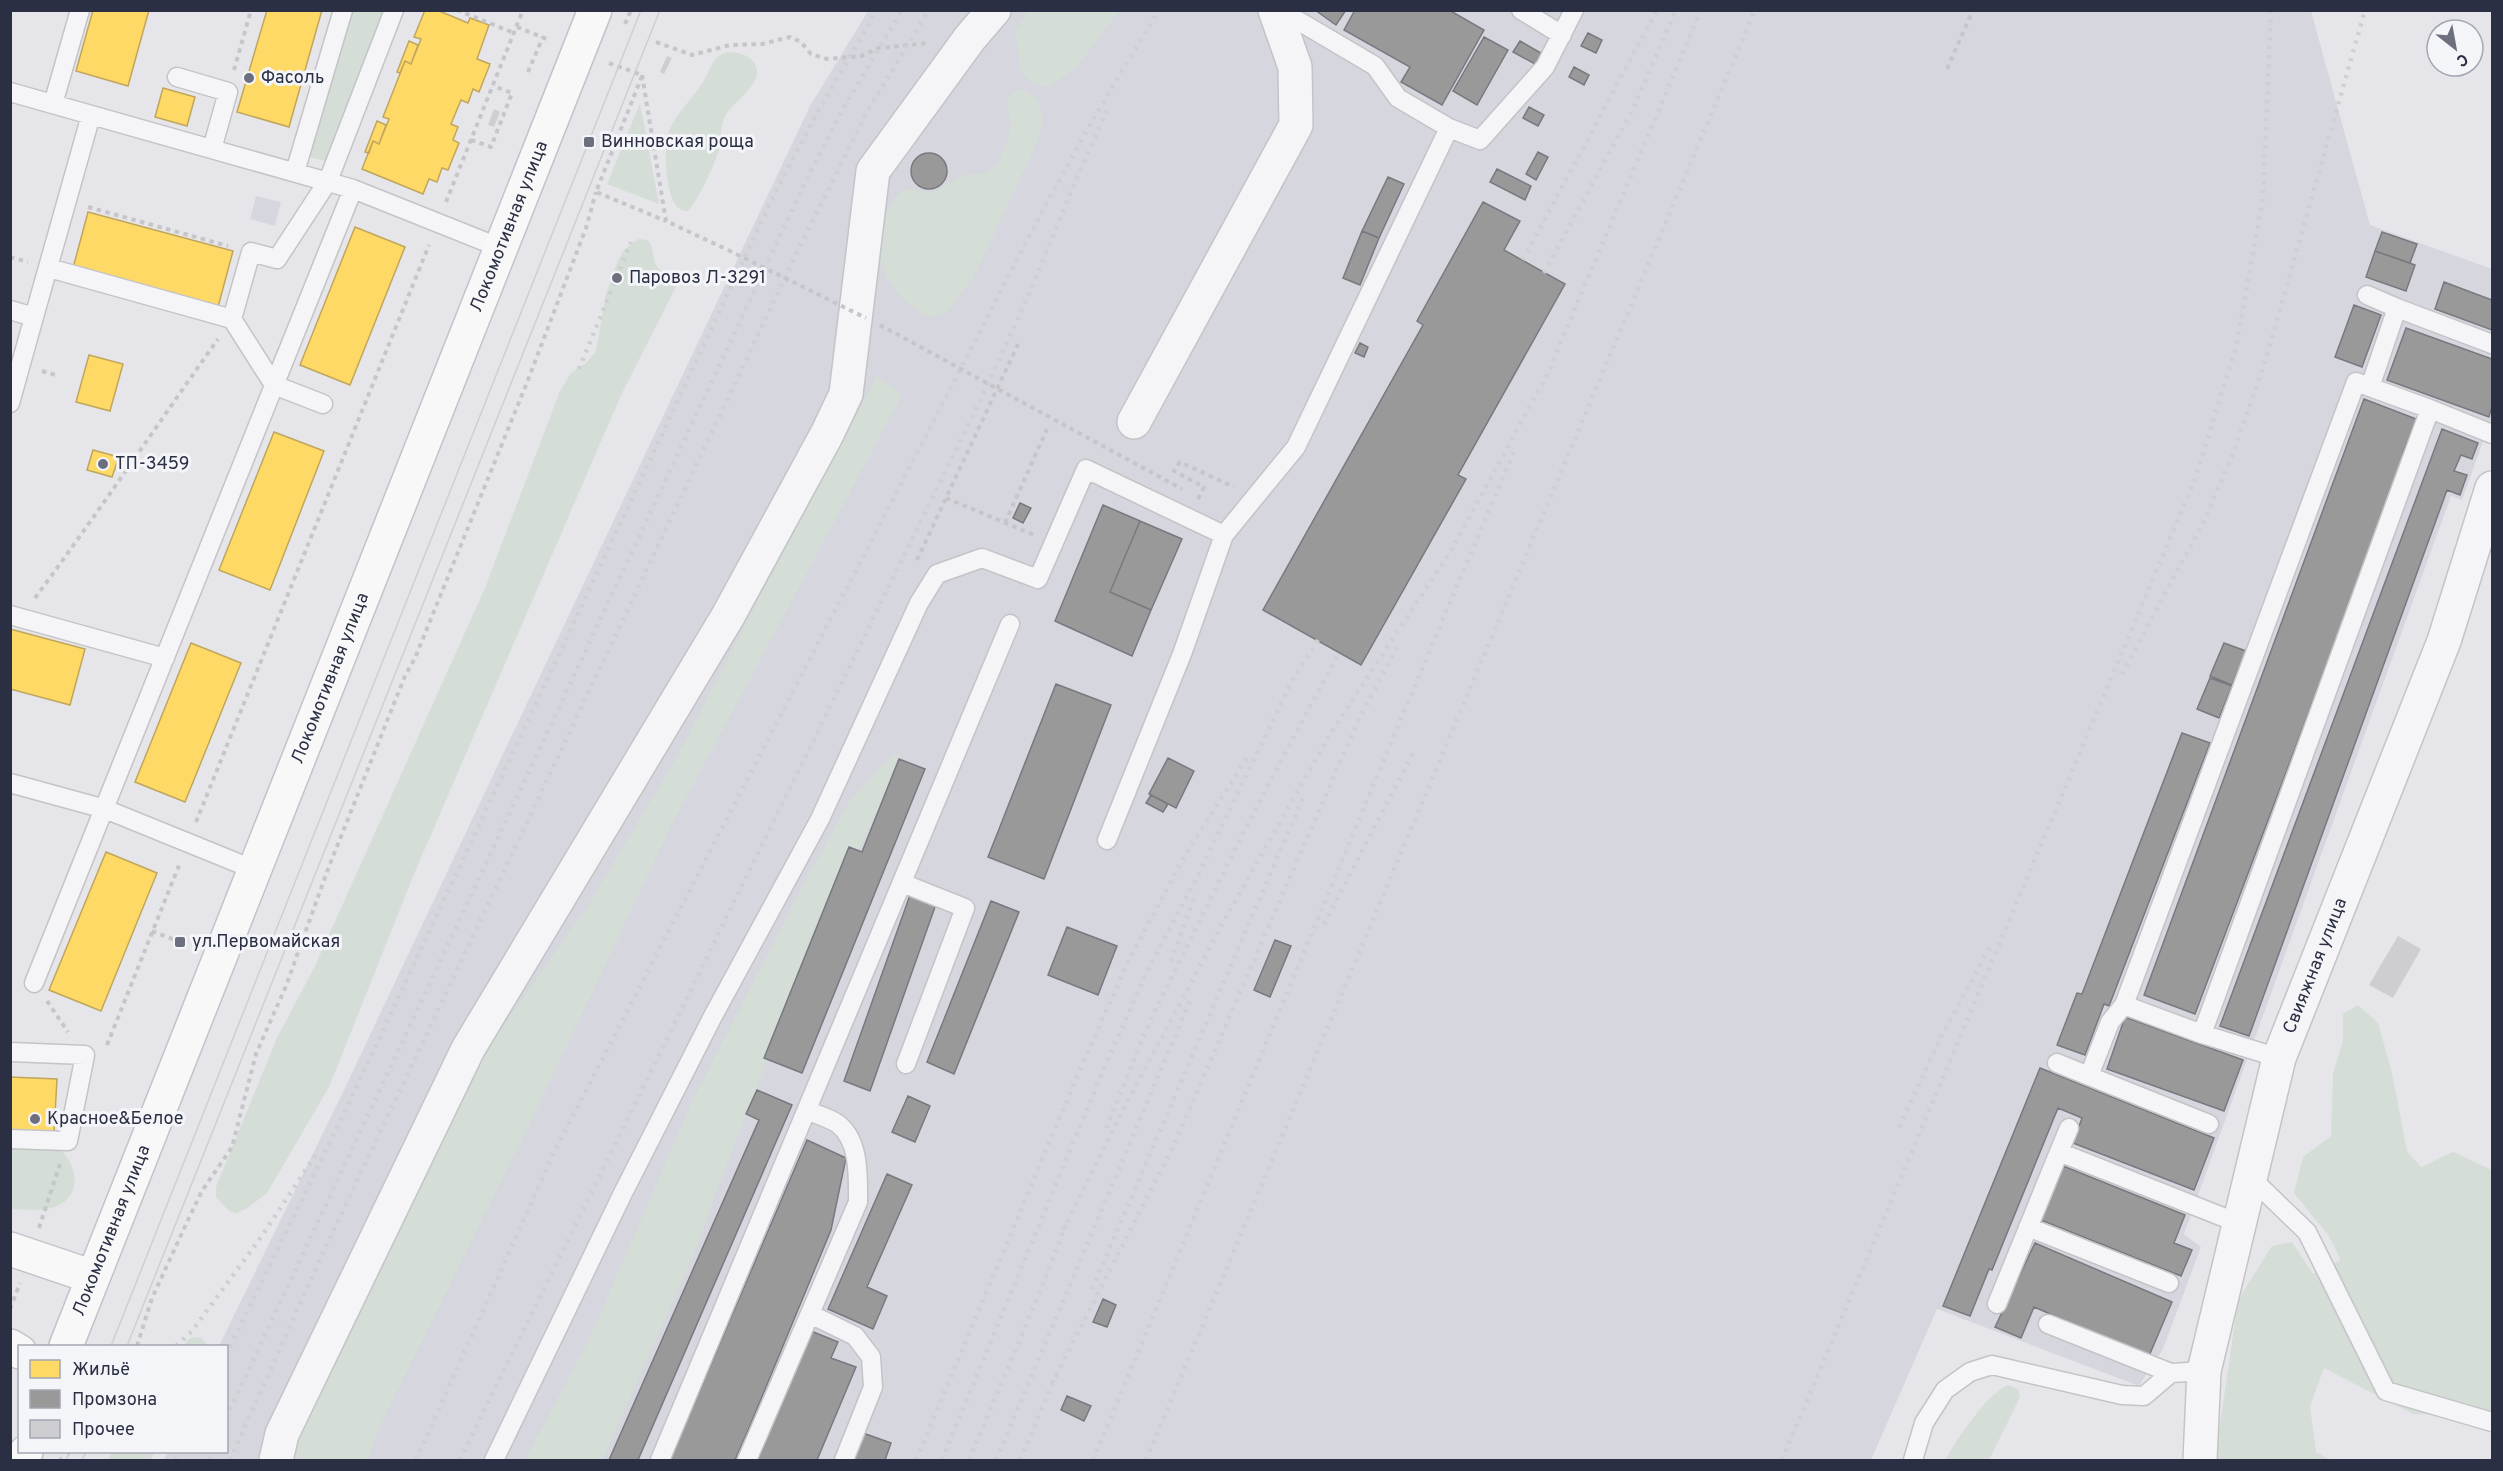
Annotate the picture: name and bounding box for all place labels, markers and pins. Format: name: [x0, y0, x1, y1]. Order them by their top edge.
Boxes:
place label: Фасоль: [261, 67, 324, 90]
marker: Фасоль: [242, 71, 256, 85]
place label: Винновская роща: [601, 131, 754, 154]
marker: Винновская роща: [582, 135, 596, 149]
place label: Паровоз Л-3291: [629, 267, 766, 290]
marker: Паровоз Л-3291: [610, 271, 624, 285]
place label: ТП-3459: [115, 453, 190, 476]
marker: ТП-3459: [96, 457, 110, 471]
place label: ул.Первомайская: [192, 931, 340, 954]
marker: ул.Первомайская: [173, 935, 187, 949]
place label: Красное&Белое: [47, 1108, 183, 1131]
marker: Красное&Белое: [28, 1112, 42, 1126]

